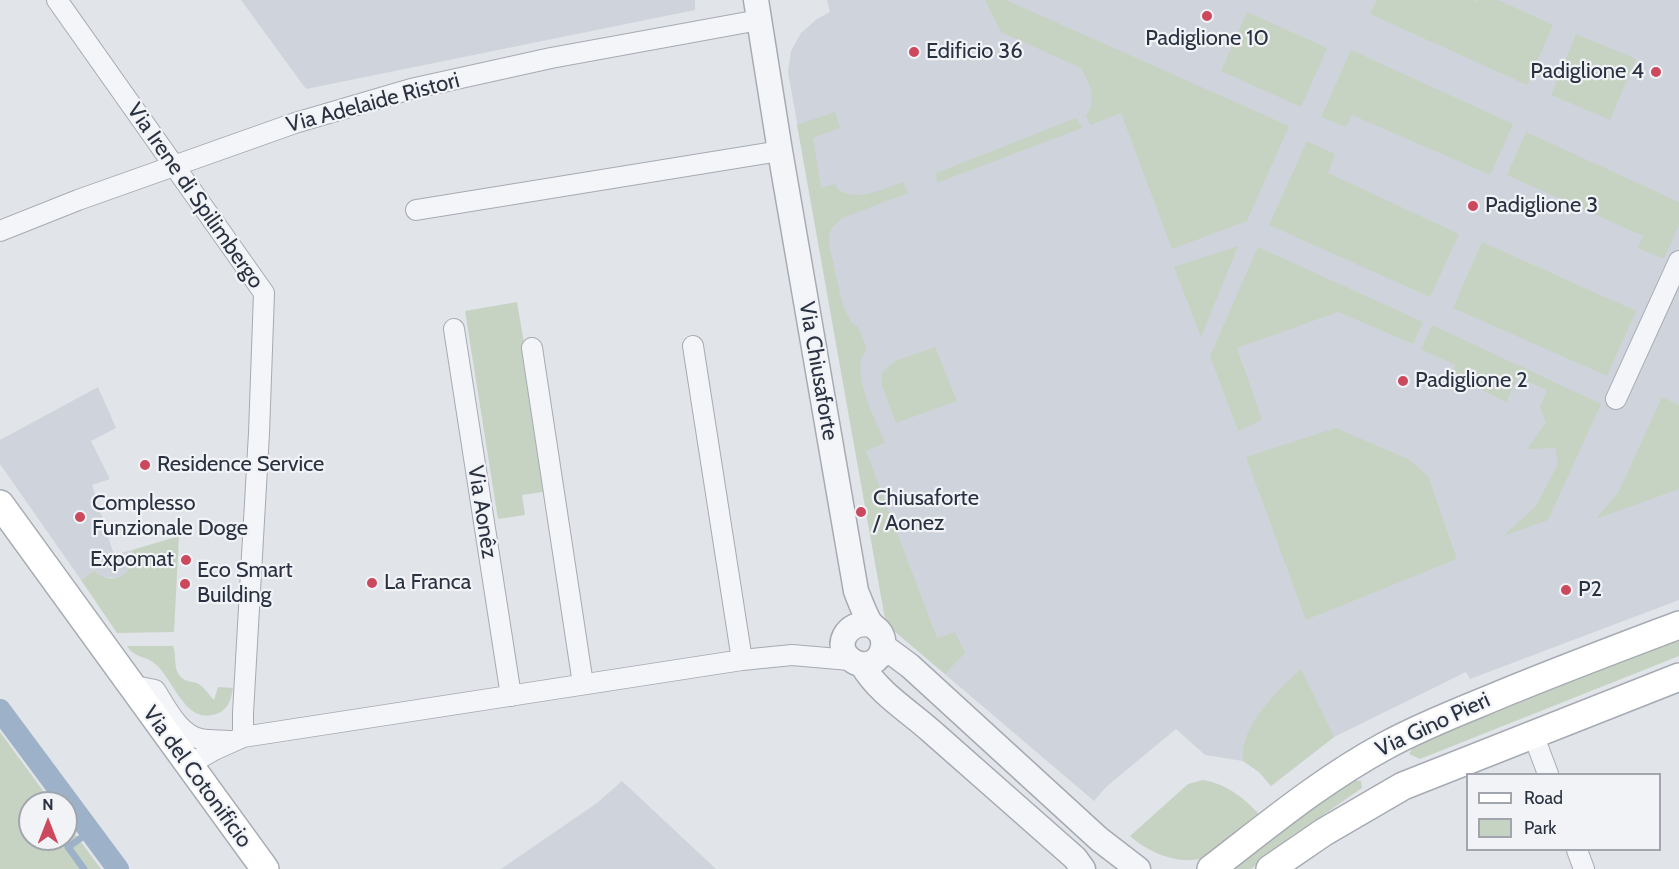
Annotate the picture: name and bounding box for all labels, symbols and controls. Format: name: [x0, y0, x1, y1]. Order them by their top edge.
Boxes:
marker: Padiglione 10: [1200, 9, 1214, 23]
place label: Padiglione 10: [1145, 26, 1269, 52]
place label: Edificio 36: [926, 39, 1023, 65]
marker: Edificio 36: [907, 45, 921, 59]
place label: Padiglione 4: [1530, 59, 1644, 85]
marker: Padiglione 4: [1649, 65, 1663, 79]
street label: Via Adelaide Ristori: [284, 67, 462, 139]
street label: Via Irene di Spilimbergo: [121, 98, 269, 294]
place label: Padiglione 3: [1485, 193, 1598, 219]
marker: Padiglione 3: [1466, 199, 1480, 213]
street label: Via Chiusaforte: [793, 300, 843, 442]
place label: Padiglione 2: [1415, 368, 1528, 394]
marker: Padiglione 2: [1396, 374, 1410, 388]
place label: Residence Service: [157, 452, 324, 478]
marker: Residence Service: [138, 458, 152, 472]
street label: Via Aonêz: [462, 464, 502, 560]
place label: Chiusaforte / Aonez: [873, 486, 979, 538]
place label: Complesso Funzionale Doge: [92, 491, 248, 542]
marker: Chiusaforte / Aonez: [854, 505, 868, 519]
marker: Complesso Funzionale Doge: [73, 510, 87, 524]
place label: Expomat: [90, 547, 174, 573]
marker: Expomat: [179, 553, 193, 567]
place label: Eco Smart Building: [197, 558, 293, 610]
place label: La Franca: [384, 570, 471, 596]
marker: La Franca: [365, 576, 379, 590]
marker: Eco Smart Building: [178, 577, 192, 591]
place label: P2: [1578, 577, 1602, 603]
marker: P2: [1559, 583, 1573, 597]
street label: Via Gino Pieri: [1372, 687, 1494, 763]
street label: Via del Cotonificio: [137, 701, 257, 853]
legend: [1466, 773, 1661, 851]
text: Road: [1524, 787, 1563, 809]
north arrow: [18, 791, 78, 851]
text: N: [42, 795, 54, 814]
text: Park: [1524, 817, 1556, 839]

